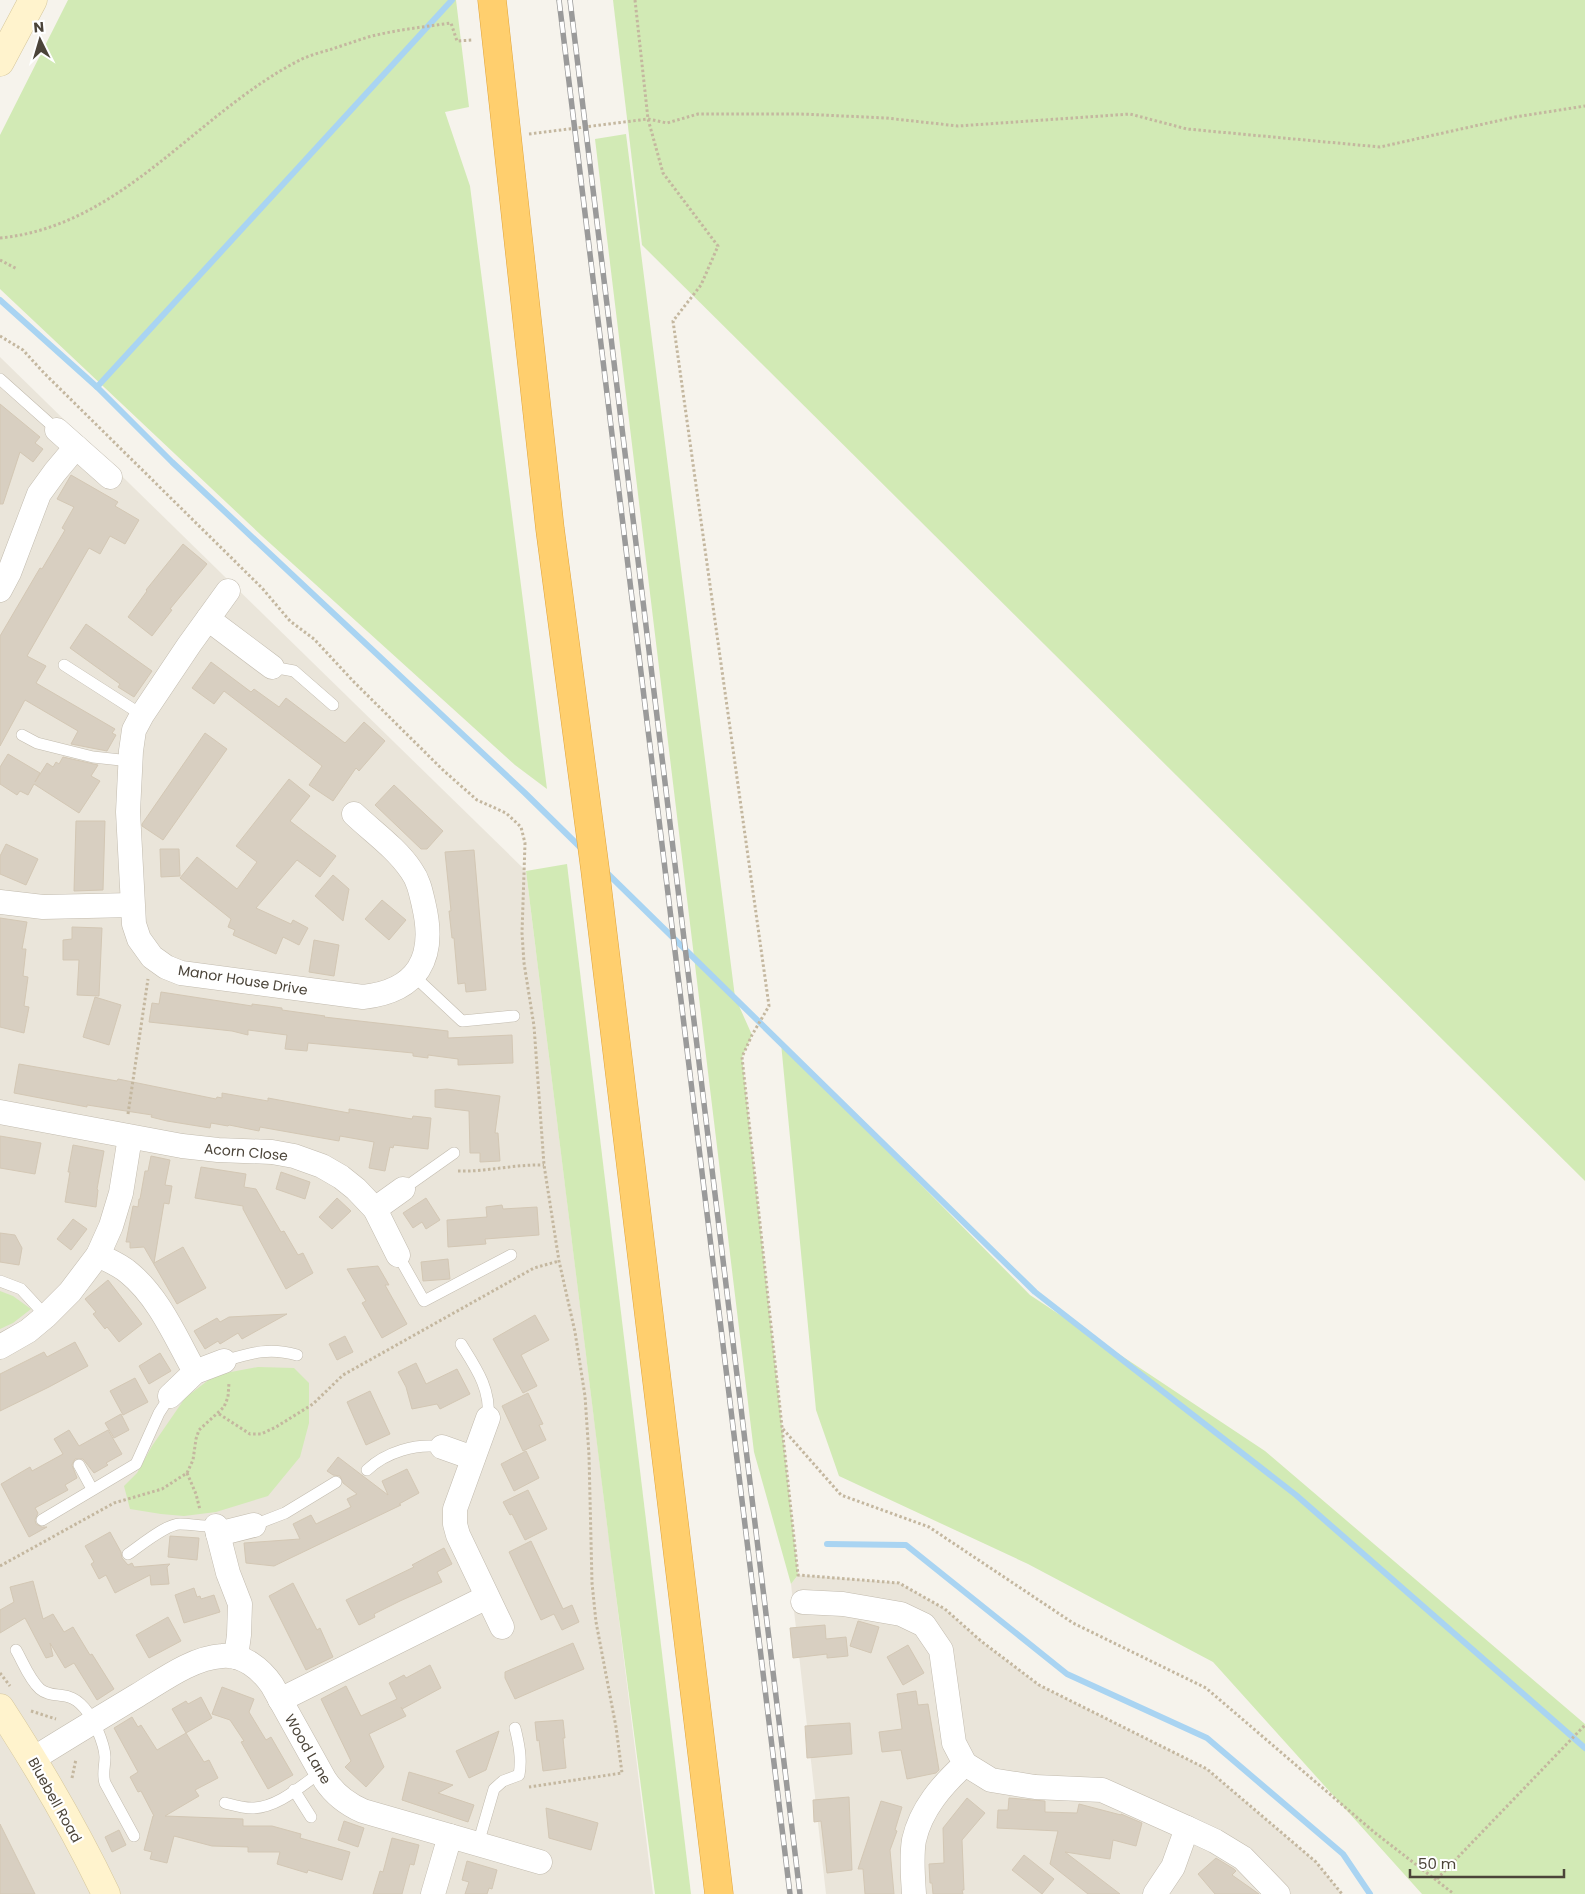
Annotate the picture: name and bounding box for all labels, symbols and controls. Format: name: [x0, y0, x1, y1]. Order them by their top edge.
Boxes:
north arrow: [15, 15, 65, 65]
text: N: [33, 17, 45, 37]
street label: Manor House Drive: [177, 960, 309, 1000]
street label: Acorn Close: [203, 1138, 289, 1166]
street label: Wood Lane: [280, 1710, 336, 1788]
street label: Bluebell Road: [23, 1754, 87, 1846]
scale bar: [1410, 1846, 1564, 1878]
text: 50 m: [1418, 1853, 1456, 1874]

